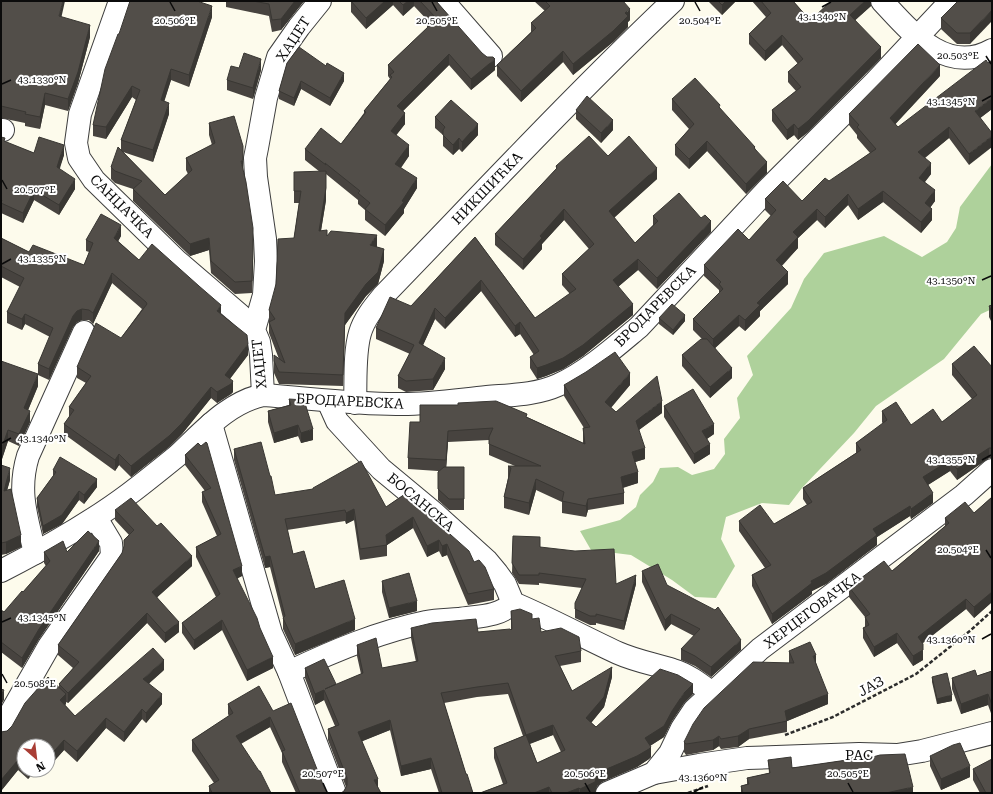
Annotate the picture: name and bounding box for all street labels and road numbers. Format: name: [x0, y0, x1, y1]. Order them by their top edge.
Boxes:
street label: ХАЏЕТ: [273, 14, 313, 64]
street label: НИКШИЋКА: [448, 148, 526, 227]
street label: САНЏАЧКА: [87, 171, 157, 241]
street label: БРОДАРЕВСКА: [611, 262, 699, 350]
street label: ХАЏЕТ: [248, 338, 270, 390]
street label: БРОДАРЕВСКА: [296, 390, 404, 412]
street label: БОСАНСКА: [384, 470, 458, 535]
street label: ХЕРЦЕГОВАЧКА: [760, 568, 864, 652]
street label: ЈАЗ: [856, 673, 886, 699]
street label: РАС: [845, 747, 873, 763]

